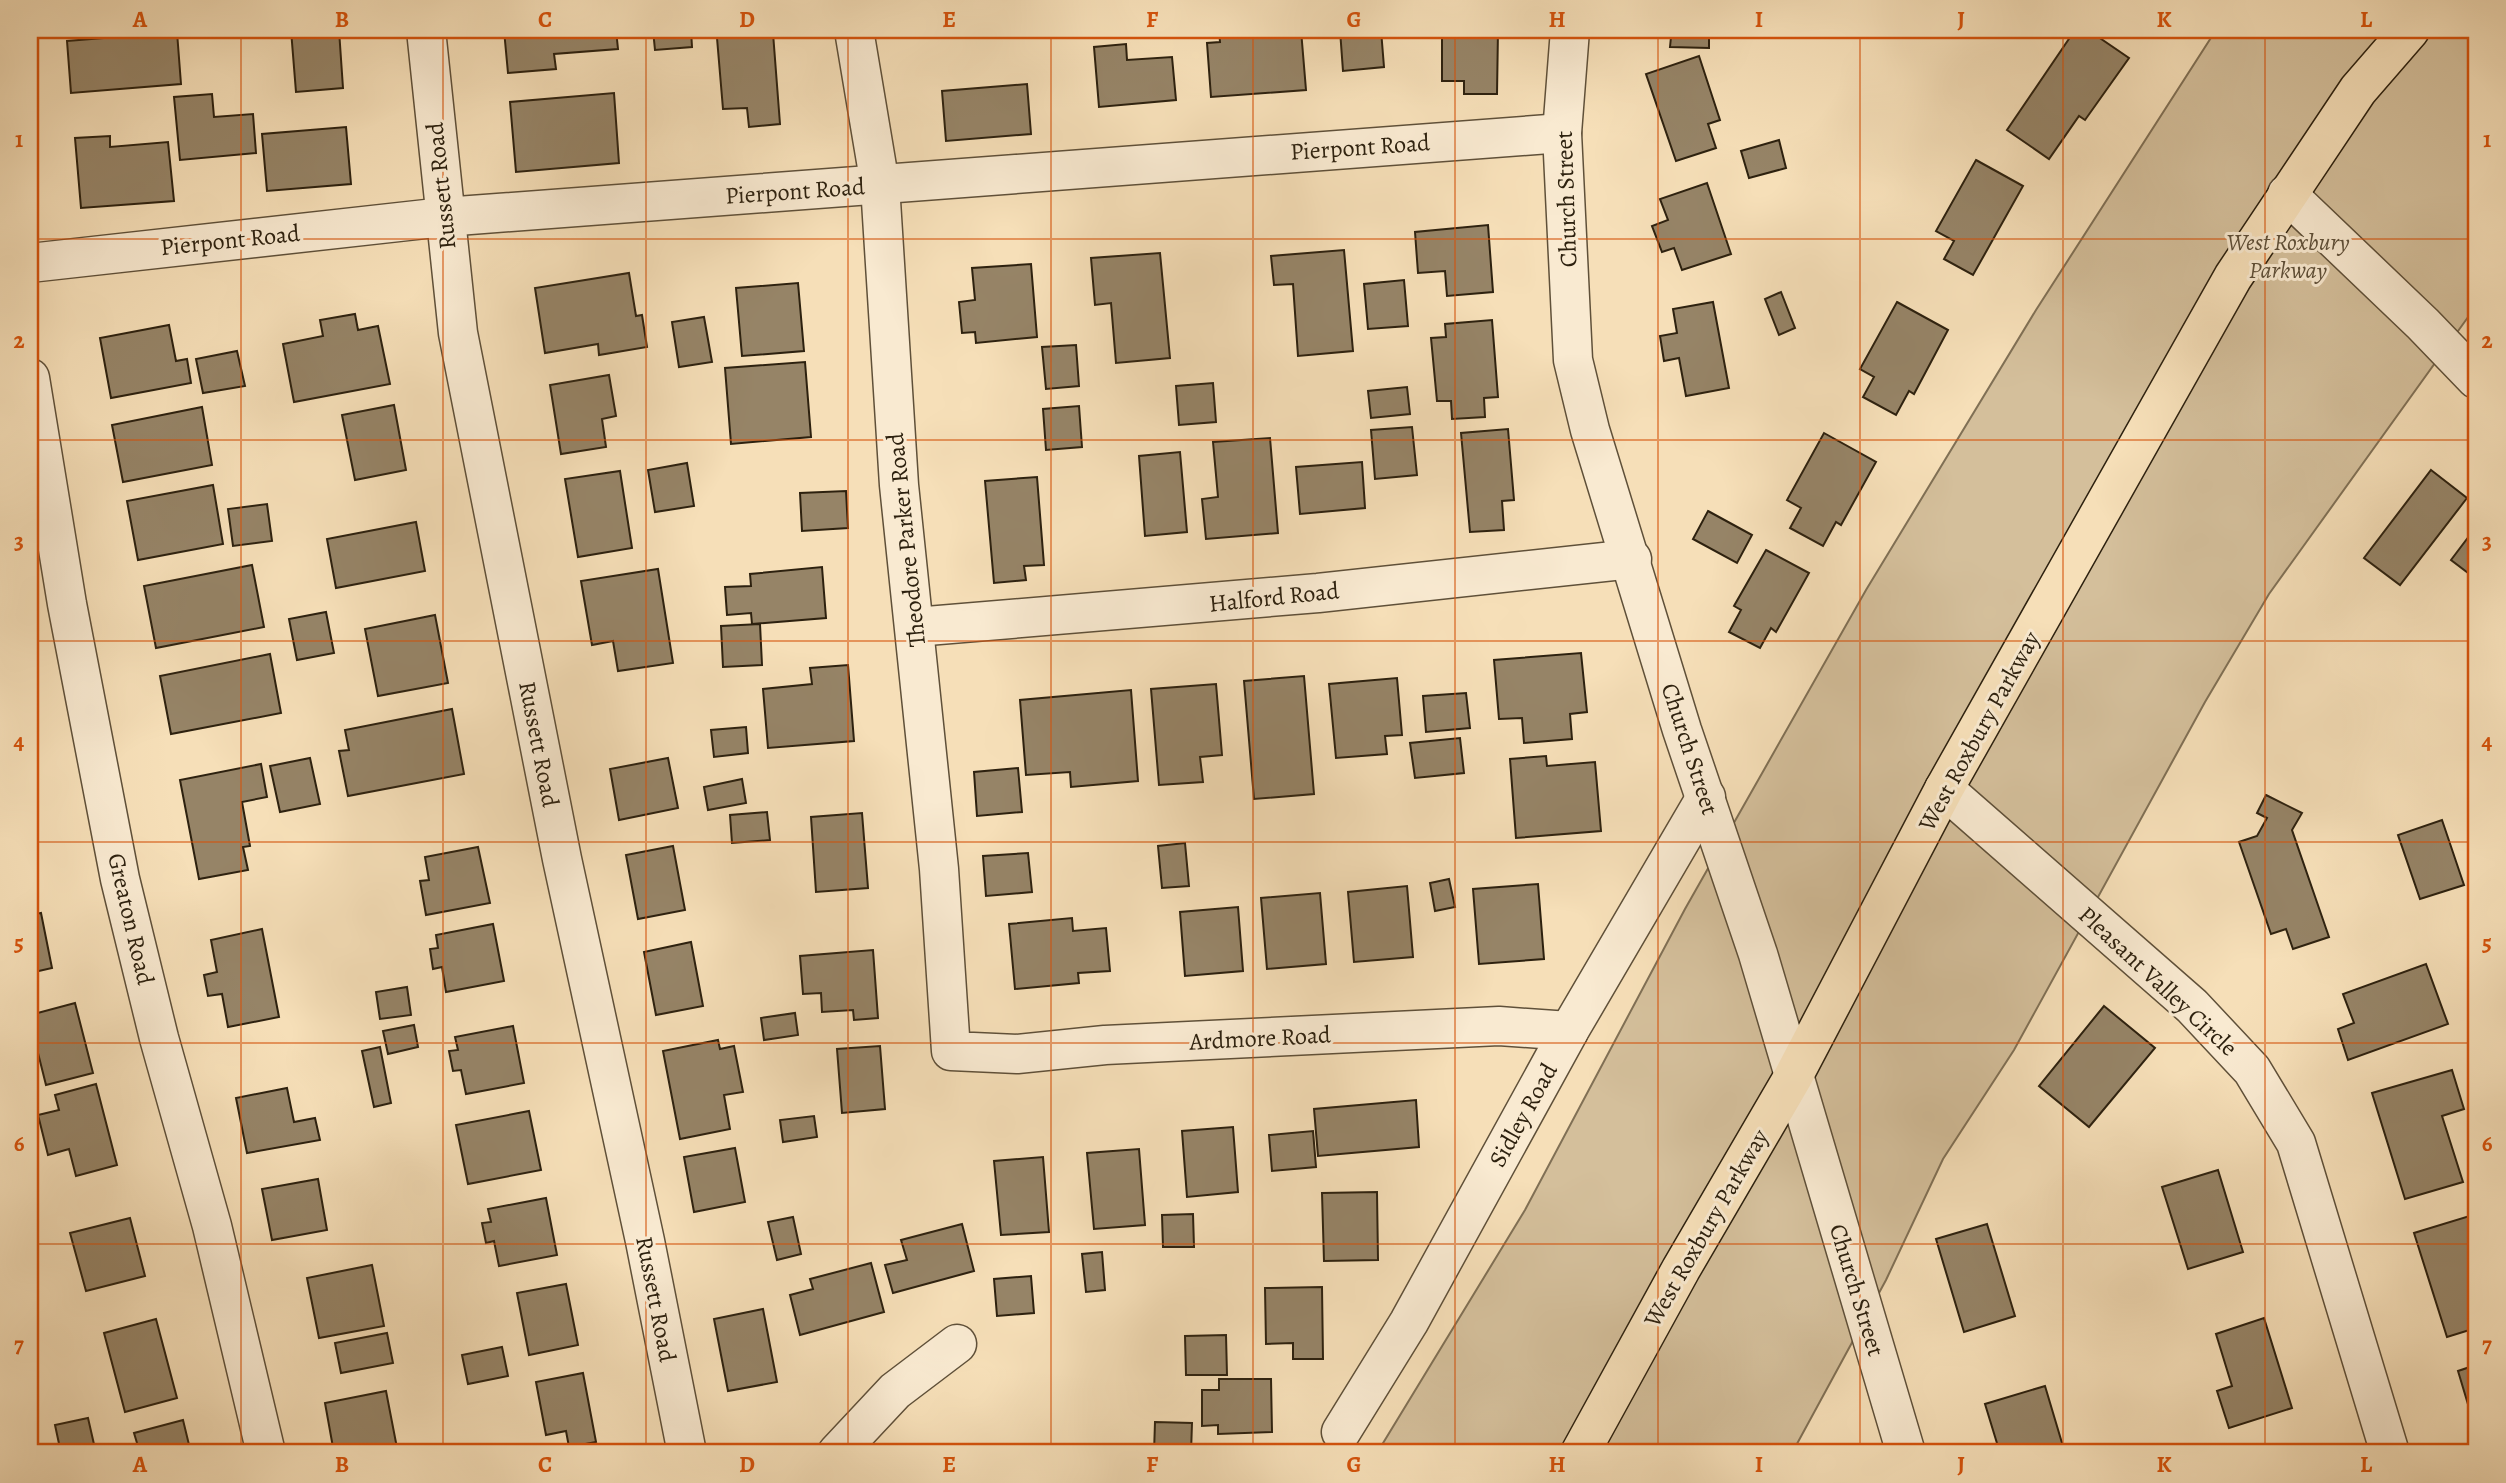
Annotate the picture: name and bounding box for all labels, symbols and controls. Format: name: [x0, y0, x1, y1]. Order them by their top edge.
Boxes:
text: A: [132, 4, 148, 35]
text: B: [335, 4, 349, 35]
text: C: [538, 4, 552, 35]
text: D: [739, 4, 755, 35]
text: E: [942, 4, 956, 35]
text: F: [1146, 4, 1159, 35]
text: G: [1346, 4, 1362, 35]
text: H: [1548, 4, 1566, 35]
text: I: [1755, 4, 1763, 35]
text: J: [1957, 4, 1965, 35]
text: K: [2156, 4, 2172, 35]
text: L: [2360, 4, 2373, 35]
street label: Russett Road: [418, 121, 464, 251]
text: 1: [15, 124, 23, 155]
text: 1: [2483, 124, 2491, 155]
street label: Pierpont Road: [1289, 126, 1431, 168]
street label: Church Street: [1548, 130, 1584, 268]
street label: Pierpont Road: [724, 170, 866, 212]
street label: Pierpont Road: [159, 217, 301, 263]
park label: West Roxbury Parkway: [2226, 226, 2350, 286]
text: 2: [13, 325, 25, 356]
text: 2: [2481, 325, 2493, 356]
street label: Theodore Parker Road: [879, 431, 933, 649]
text: 3: [14, 526, 24, 557]
text: 3: [2482, 526, 2492, 557]
street label: Halford Road: [1207, 574, 1341, 620]
street label: West Roxbury Parkway: [1910, 625, 2047, 837]
street label: Russett Road: [511, 678, 567, 810]
street label: Church Street: [1654, 679, 1726, 819]
text: 4: [14, 726, 25, 757]
text: 4: [2482, 726, 2493, 757]
street label: Greaton Road: [100, 850, 162, 988]
street label: Pleasant Valley Circle: [2072, 899, 2244, 1063]
text: 5: [14, 927, 24, 958]
text: 5: [2482, 927, 2492, 958]
street label: Ardmore Road: [1187, 1018, 1332, 1058]
street label: Sidley Road: [1481, 1057, 1565, 1173]
street label: West Roxbury Parkway: [1636, 1123, 1776, 1334]
text: 6: [14, 1128, 25, 1159]
text: 6: [2482, 1128, 2493, 1159]
street label: Church Street: [1822, 1220, 1892, 1360]
street label: Russett Road: [628, 1233, 684, 1365]
text: 7: [14, 1329, 24, 1360]
text: 7: [2482, 1329, 2492, 1360]
text: A: [132, 1449, 148, 1480]
text: B: [335, 1449, 349, 1480]
text: C: [538, 1449, 552, 1480]
text: D: [739, 1449, 755, 1480]
text: E: [942, 1449, 956, 1480]
text: F: [1146, 1449, 1159, 1480]
text: G: [1346, 1449, 1362, 1480]
text: H: [1548, 1449, 1566, 1480]
text: I: [1755, 1449, 1763, 1480]
text: J: [1957, 1449, 1965, 1480]
text: K: [2156, 1449, 2172, 1480]
text: L: [2360, 1449, 2373, 1480]

